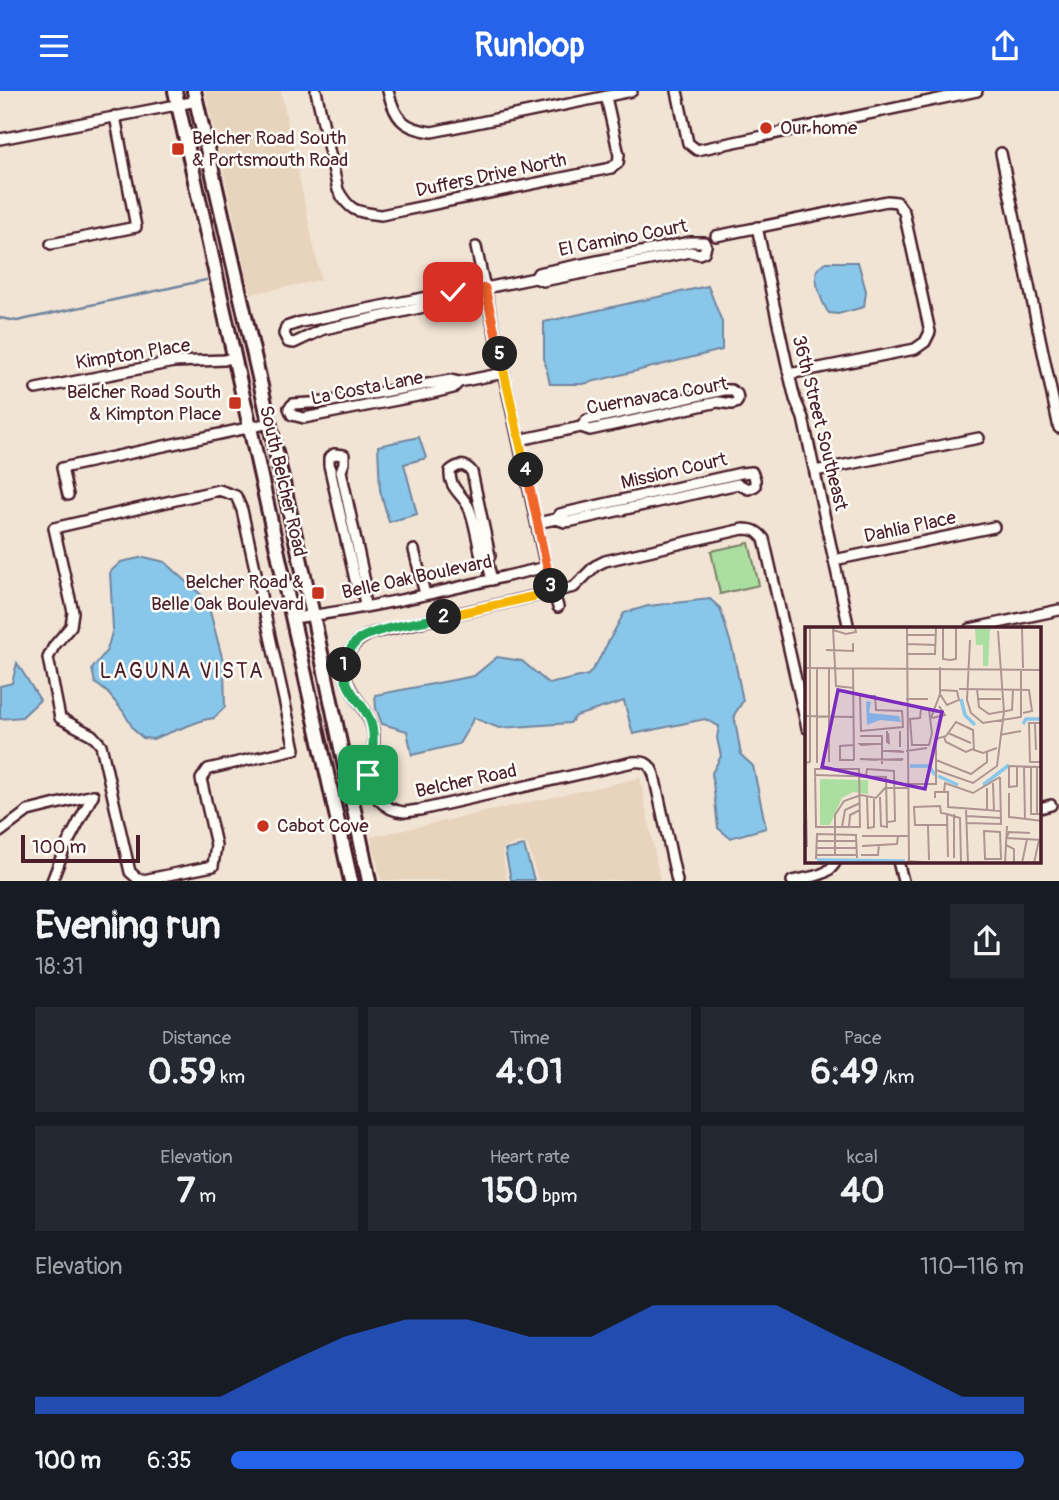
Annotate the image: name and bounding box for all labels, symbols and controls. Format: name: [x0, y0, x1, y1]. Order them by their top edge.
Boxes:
text: Runloop: [474, 26, 585, 66]
icon: menu: [35, 27, 73, 65]
icon: share: [986, 27, 1024, 65]
place label: Our home: [780, 116, 858, 140]
marker: Our home: [758, 120, 774, 136]
place label: Belcher Road South & Portsmouth Road: [192, 126, 348, 172]
marker: Belcher Road South & Portsmouth Road: [170, 141, 186, 157]
street label: Duffers Drive North: [413, 147, 569, 203]
street label: El Camino Court: [557, 214, 690, 262]
pin: [423, 262, 483, 322]
icon: check: [434, 273, 472, 311]
street label: Kimpton Place: [74, 333, 193, 375]
street label: 36th Street Southeast: [787, 333, 853, 513]
pin: 5: [482, 337, 518, 371]
text: 5: [494, 341, 505, 365]
street label: La Costa Lane: [309, 365, 426, 411]
street label: Cuernavaca Court: [585, 372, 730, 420]
place label: Belcher Road South & Kimpton Place: [67, 380, 222, 426]
marker: Belcher Road South & Kimpton Place: [227, 395, 243, 411]
street label: South Belcher Road: [254, 403, 312, 559]
street label: Mission Court: [619, 447, 730, 495]
pin: 4: [508, 453, 544, 487]
text: 4: [520, 457, 531, 481]
street label: Dahlia Place: [862, 505, 959, 548]
street label: Belle Oak Boulevard: [340, 549, 494, 605]
pin: 3: [534, 568, 568, 603]
place label: Belcher Road & Belle Oak Boulevard: [151, 570, 304, 616]
text: 3: [545, 573, 556, 597]
marker: Belcher Road & Belle Oak Boulevard: [310, 585, 326, 601]
pin: 2: [426, 599, 462, 635]
text: 2: [438, 604, 449, 628]
inset map: [805, 627, 1042, 863]
pin: 1: [326, 647, 362, 683]
text: 1: [340, 652, 347, 676]
district label: LAGUNA VISTA: [99, 658, 265, 685]
pin: [338, 745, 398, 805]
icon: arrive: [349, 756, 387, 794]
street label: Belcher Road: [413, 759, 519, 803]
place label: Cabot Cove: [277, 814, 369, 838]
marker: Cabot Cove: [255, 818, 271, 834]
scale bar: [21, 831, 140, 863]
text: 100 m: [32, 835, 86, 859]
text: Evening run: [35, 902, 221, 950]
button: share: [950, 904, 1024, 978]
text: 18:31: [35, 952, 84, 981]
text: Distance: [162, 1026, 231, 1050]
text: Time: [510, 1026, 549, 1050]
text: Pace: [844, 1026, 881, 1050]
text: 0.59: [148, 1050, 216, 1094]
text: 4:01: [496, 1050, 563, 1094]
text: 6:49: [811, 1050, 879, 1094]
text: km: [216, 1065, 245, 1089]
text: /km: [879, 1065, 914, 1089]
text: Elevation: [160, 1145, 233, 1169]
text: Heart rate: [489, 1145, 570, 1169]
text: kcal: [847, 1145, 878, 1169]
text: 7: [177, 1169, 195, 1213]
text: 150: [482, 1169, 538, 1213]
text: 40: [840, 1169, 885, 1213]
text: m: [195, 1184, 216, 1208]
text: bpm: [538, 1184, 577, 1208]
text: Elevation: [35, 1252, 123, 1281]
text: 110–116 m: [920, 1252, 1024, 1281]
text: 100 m: [35, 1446, 101, 1475]
text: 6:35: [147, 1446, 192, 1475]

